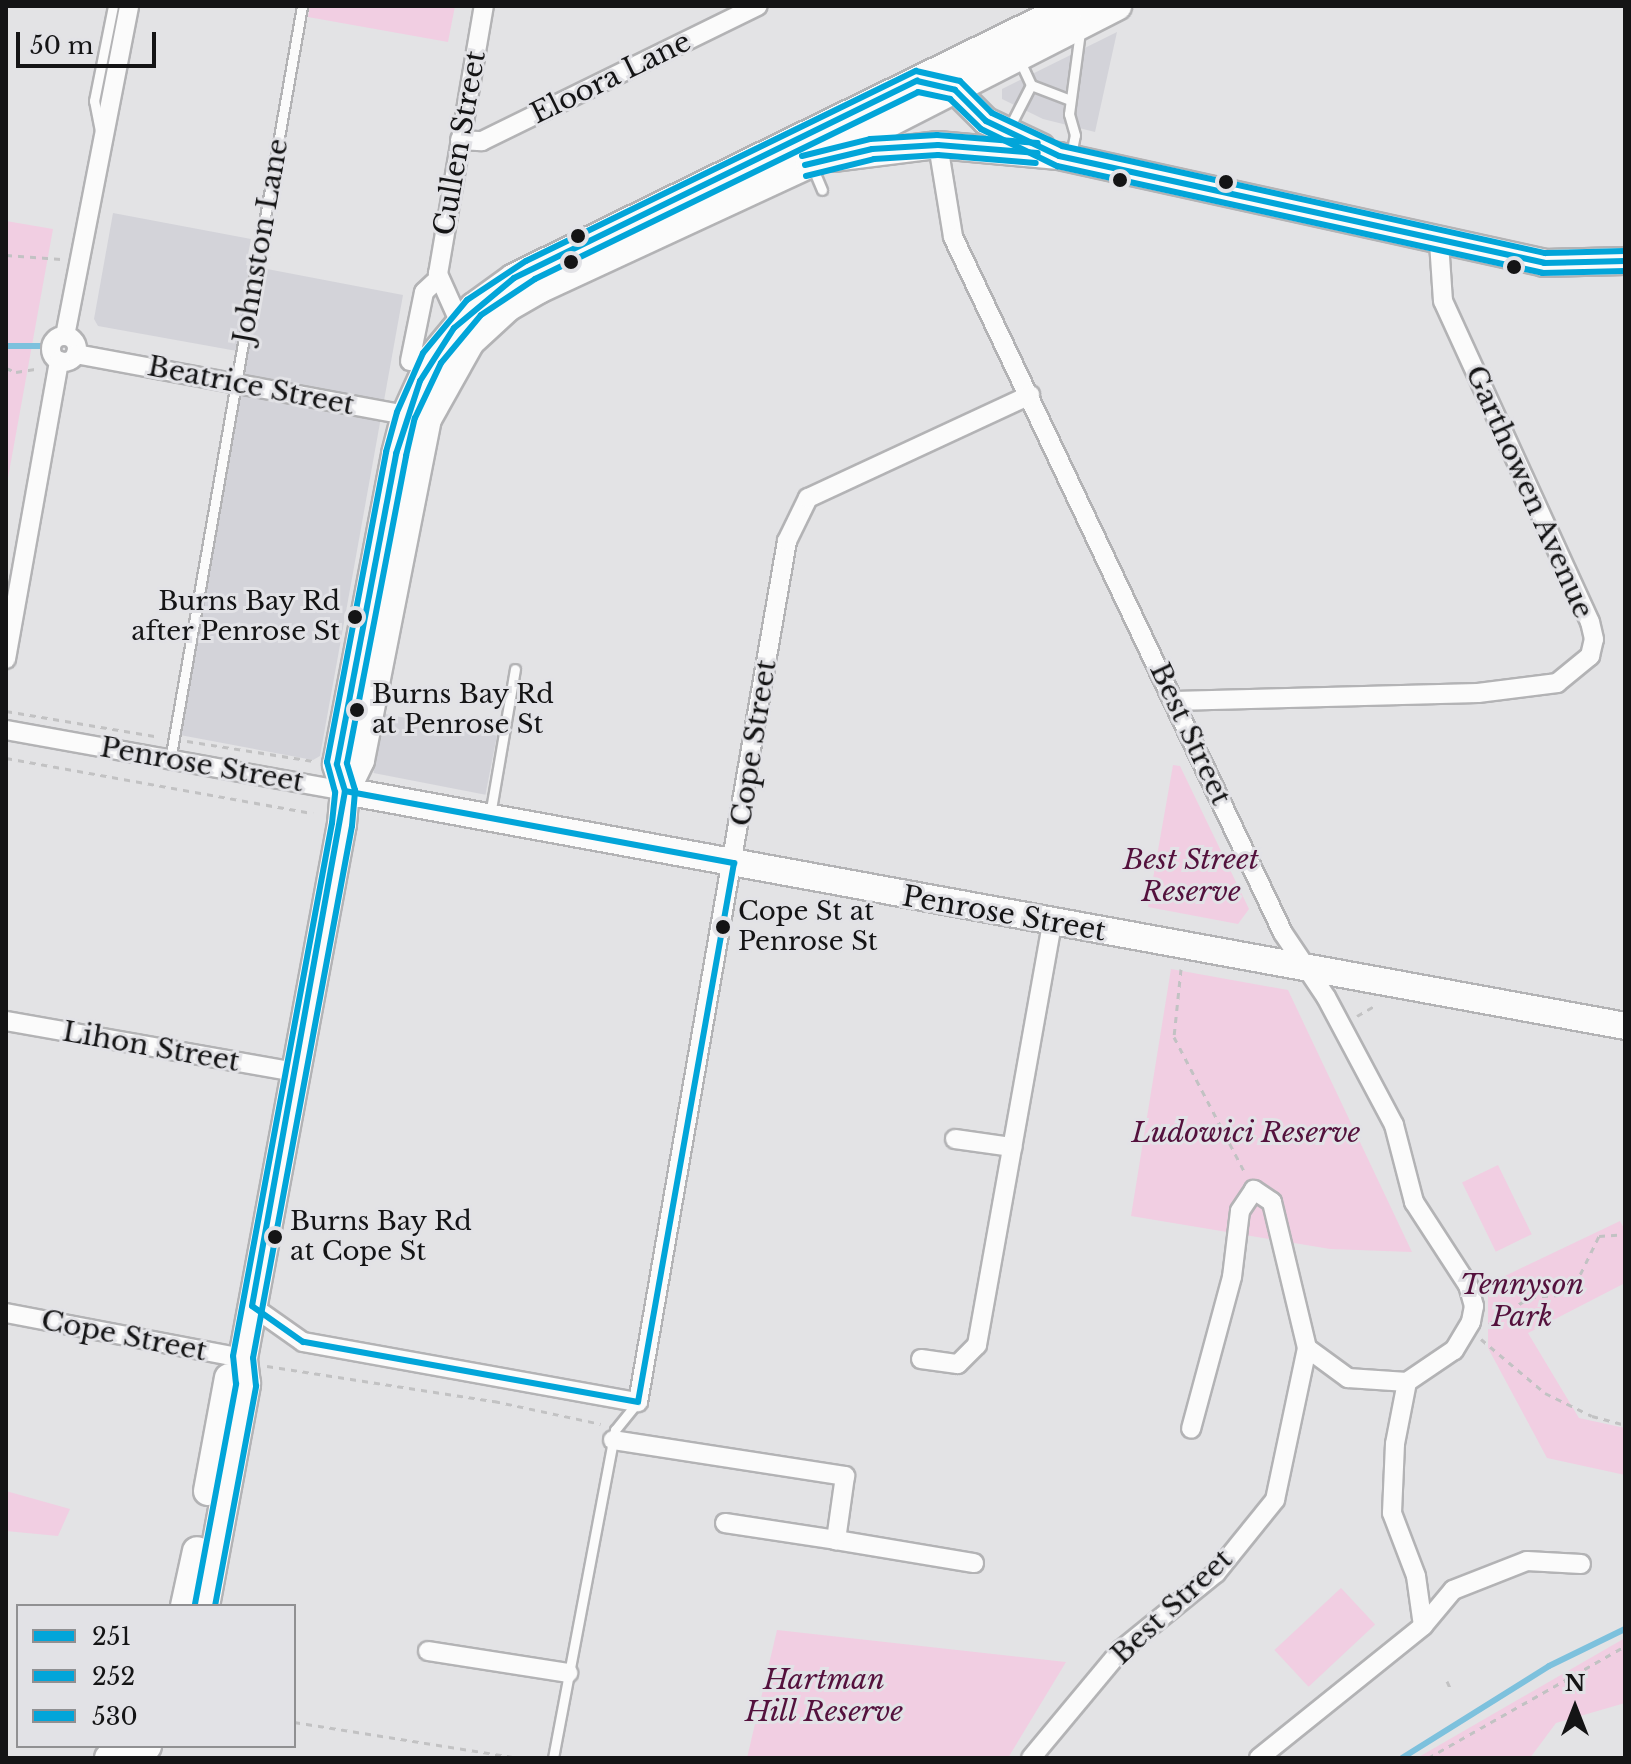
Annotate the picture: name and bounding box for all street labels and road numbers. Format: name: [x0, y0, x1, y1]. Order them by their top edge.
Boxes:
street label: Eloora Lane: [525, 25, 697, 131]
street label: Cullen Street: [427, 48, 493, 238]
street label: Johnston Lane: [226, 136, 296, 346]
street label: Beatrice Street: [145, 349, 357, 423]
street label: Garthowen Avenue: [1458, 360, 1600, 624]
street label: Cope Street: [724, 657, 784, 829]
street label: Best Street: [1142, 658, 1238, 810]
street label: Penrose Street: [98, 731, 306, 799]
street label: Penrose Street: [900, 880, 1108, 948]
street label: Lihon Street: [60, 1015, 242, 1079]
street label: Cope Street: [38, 1303, 210, 1369]
street label: Best Street: [1105, 1543, 1239, 1671]

